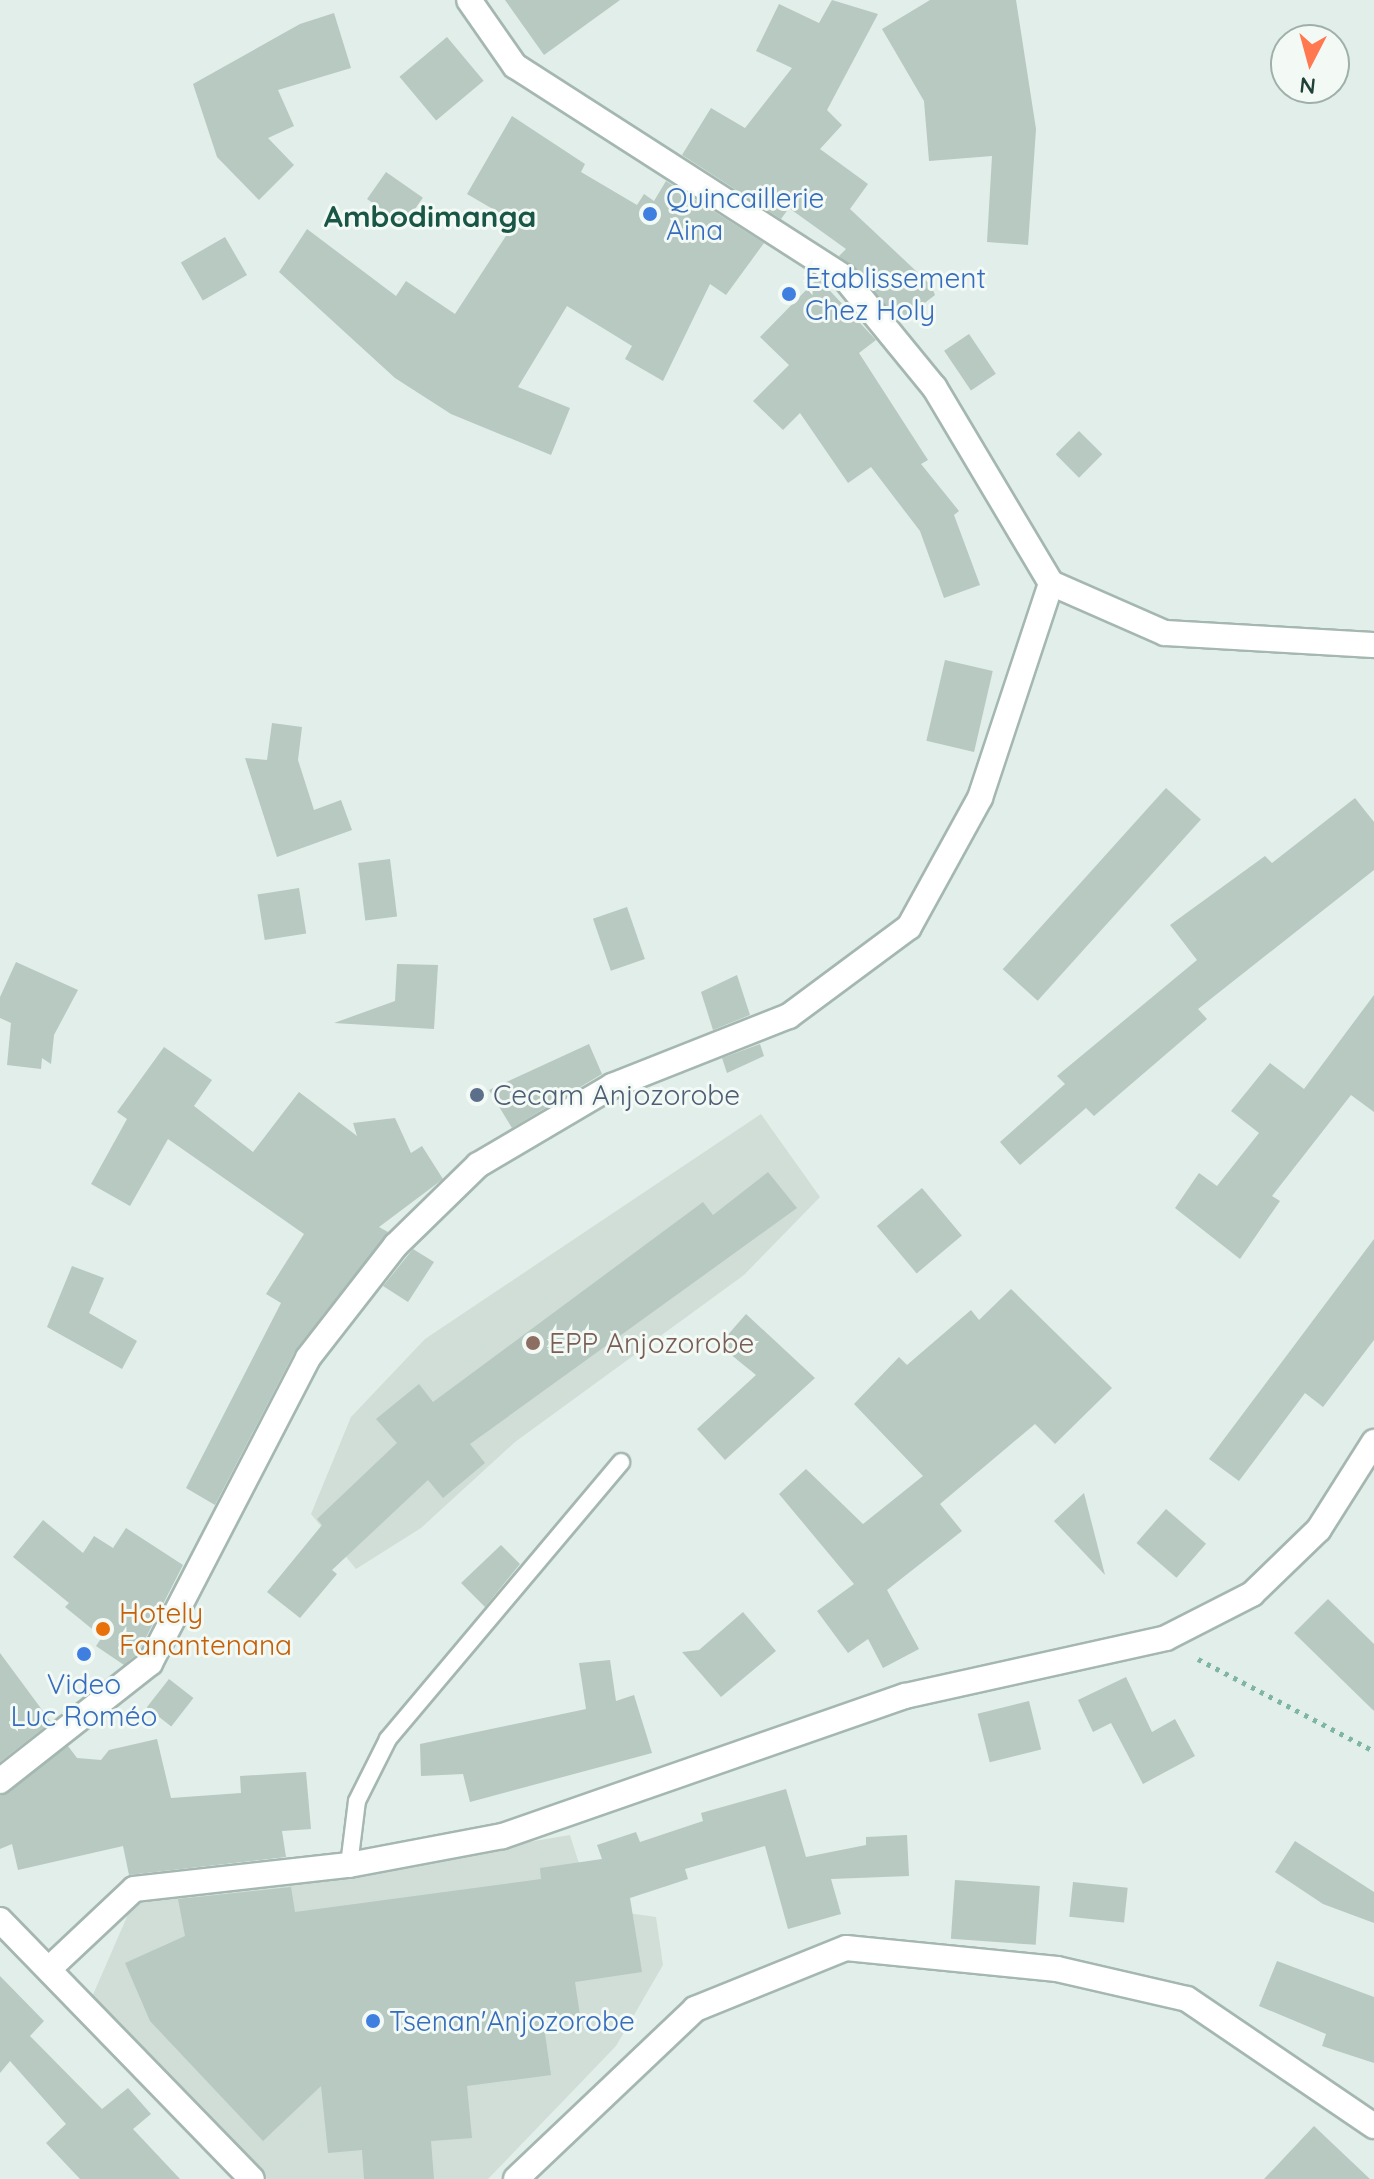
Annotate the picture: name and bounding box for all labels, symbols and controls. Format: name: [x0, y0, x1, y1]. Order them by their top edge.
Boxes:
north arrow: [1270, 24, 1350, 104]
text: N: [1298, 71, 1317, 101]
place label: Quincaillerie Aina: [666, 181, 824, 247]
district label: Ambodimanga: [324, 198, 536, 234]
marker: Quincaillerie Aina: [641, 205, 659, 223]
place label: Etablissement Chez Holy: [805, 261, 986, 327]
marker: Etablissement Chez Holy: [780, 285, 798, 303]
place label: Cecam Anjozorobe: [493, 1078, 740, 1112]
marker: Cecam Anjozorobe: [468, 1086, 486, 1104]
place label: EPP Anjozorobe: [549, 1326, 754, 1360]
marker: EPP Anjozorobe: [524, 1334, 542, 1352]
place label: Hotely Fanantenana: [119, 1596, 292, 1662]
marker: Hotely Fanantenana: [94, 1620, 112, 1638]
marker: Video Luc Roméo: [75, 1645, 93, 1663]
place label: Video Luc Roméo: [11, 1667, 157, 1733]
place label: Tsenan'Anjozorobe: [389, 2004, 635, 2038]
marker: Tsenan'Anjozorobe: [364, 2012, 382, 2030]

